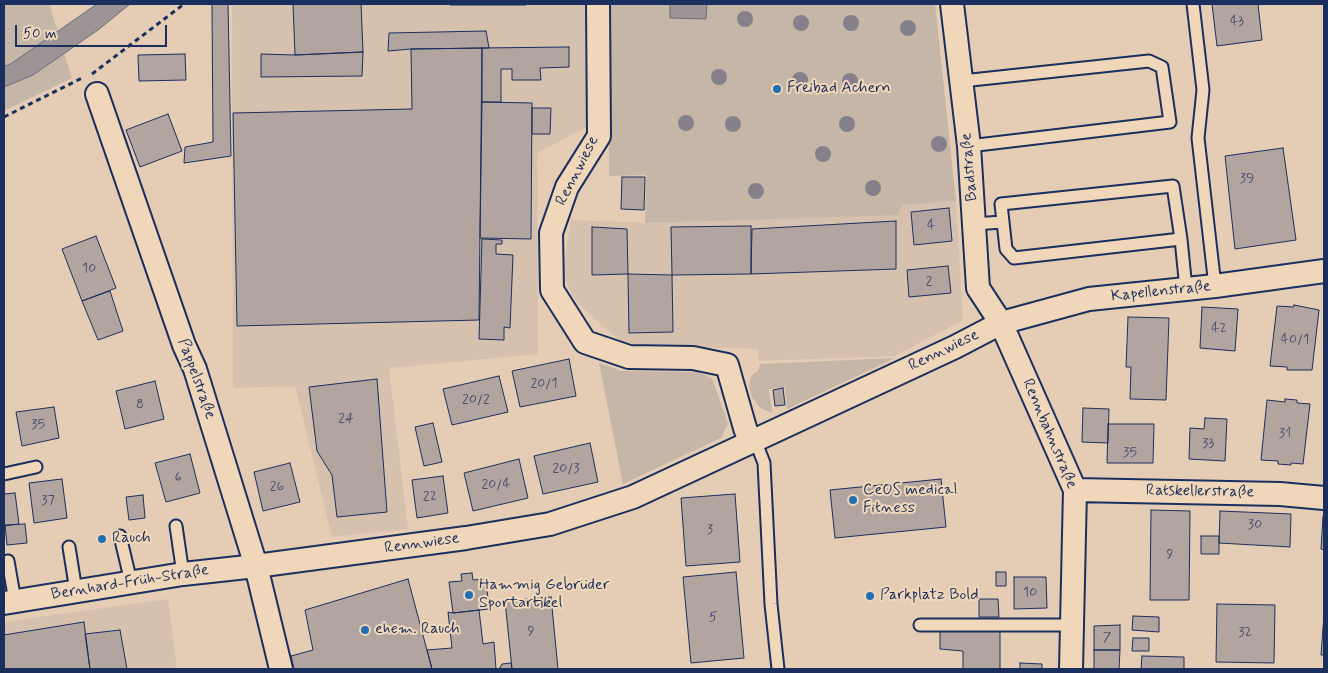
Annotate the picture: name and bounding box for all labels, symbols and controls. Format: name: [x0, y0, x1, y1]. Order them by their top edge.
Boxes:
house number: 43: [1230, 14, 1244, 30]
scale bar: [18, 15, 170, 47]
text: 50 m: [23, 24, 57, 44]
place label: Freibad Achern: [787, 79, 891, 99]
marker: Freibad Achern: [771, 83, 783, 95]
street label: Badstraße: [957, 132, 983, 202]
street label: Rennwiese: [552, 133, 604, 209]
house number: 39: [1240, 171, 1254, 187]
house number: 4: [927, 218, 935, 234]
house number: 10: [82, 261, 96, 277]
house number: 2: [926, 274, 932, 290]
street label: Kapellenstraße: [1110, 277, 1212, 307]
house number: 42: [1211, 321, 1227, 337]
street label: Rennwiese: [906, 326, 982, 376]
house number: 40/1: [1281, 332, 1309, 348]
street label: Pappelstraße: [173, 336, 219, 422]
house number: 20/1: [530, 376, 558, 392]
street label: Rennbahnstraße: [1017, 376, 1081, 492]
house number: 20/2: [462, 392, 490, 408]
house number: 8: [136, 397, 144, 413]
house number: 24: [338, 411, 354, 427]
house number: 35: [31, 417, 45, 433]
house number: 31: [1279, 426, 1291, 442]
house number: 33: [1202, 436, 1214, 452]
house number: 35: [1123, 445, 1137, 461]
house number: 20/3: [552, 461, 580, 477]
house number: 6: [174, 470, 182, 486]
house number: 20/4: [481, 477, 511, 493]
house number: 26: [270, 479, 284, 495]
place label: CeOS medical Fitness: [863, 481, 957, 519]
street label: Ratskellerstraße: [1146, 481, 1254, 503]
house number: 22: [423, 489, 437, 505]
house number: 37: [41, 493, 55, 509]
marker: CeOS medical Fitness: [847, 494, 859, 506]
house number: 30: [1248, 517, 1262, 533]
house number: 3: [707, 522, 713, 538]
place label: Rauch: [112, 529, 151, 549]
street label: Rennwiese: [383, 529, 461, 559]
marker: Rauch: [96, 533, 108, 545]
house number: 9: [1167, 547, 1173, 563]
street label: Bernhard-Früh-Straße: [50, 561, 210, 605]
place label: Hammig Gebrüder Sportartikel: [479, 576, 609, 614]
house number: 10: [1023, 585, 1037, 601]
place label: Parkplatz Bold: [880, 586, 978, 606]
marker: Hammig Gebrüder Sportartikel: [463, 589, 475, 601]
marker: Parkplatz Bold: [864, 590, 876, 602]
house number: 5: [709, 610, 717, 626]
place label: ehem. Rauch: [375, 620, 460, 640]
marker: ehem. Rauch: [359, 624, 371, 636]
house number: 9: [528, 624, 534, 640]
house number: 32: [1238, 625, 1252, 641]
house number: 7: [1103, 630, 1111, 646]

